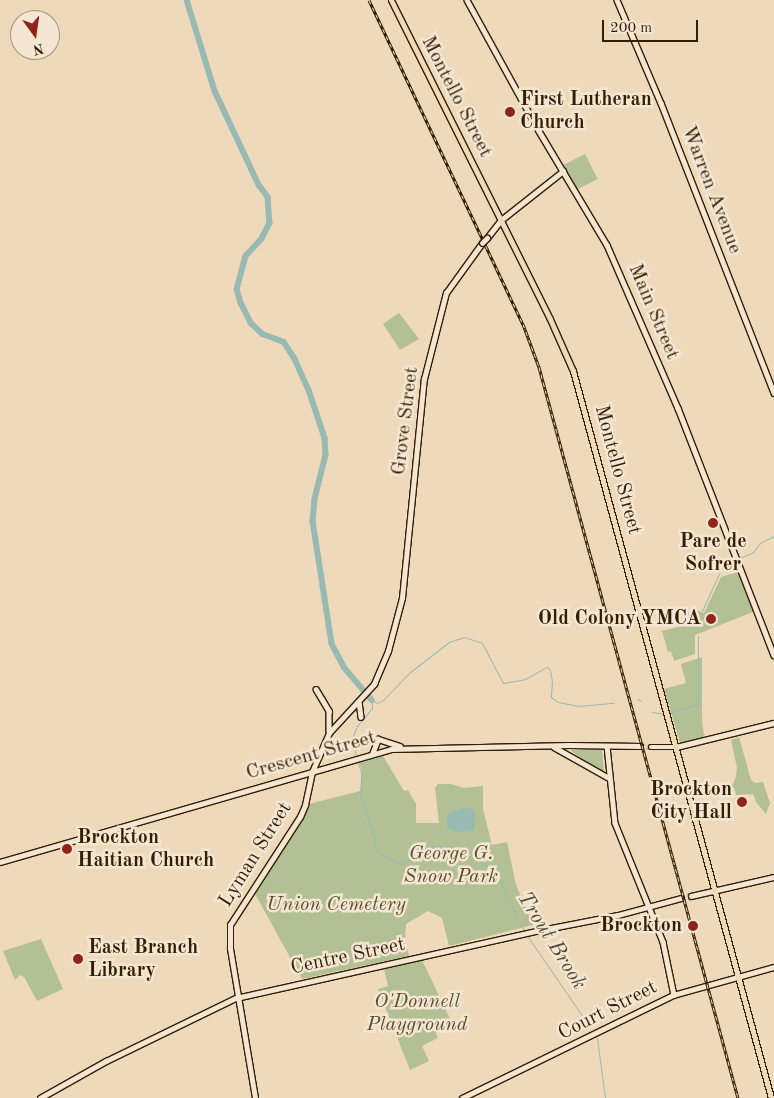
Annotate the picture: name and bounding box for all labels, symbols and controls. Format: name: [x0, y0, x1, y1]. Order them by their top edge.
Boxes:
north arrow: [10, 10, 60, 60]
scale bar: [604, 10, 700, 42]
text: 200 m: [610, 21, 652, 36]
street label: Montello Street: [415, 32, 497, 162]
text: N: [32, 40, 45, 57]
place label: First Lutheran Church: [520, 88, 652, 135]
marker: First Lutheran Church: [504, 106, 516, 118]
street label: Warren Avenue: [676, 123, 746, 257]
street label: Main Street: [622, 261, 684, 363]
street label: Grove Street: [387, 365, 425, 477]
street label: Montello Street: [588, 403, 646, 537]
marker: Pare de Sofrer: [707, 517, 719, 529]
place label: Pare de Sofrer: [679, 531, 747, 578]
place label: Old Colony YMCA: [538, 607, 701, 631]
marker: Old Colony YMCA: [705, 613, 717, 625]
street label: Crescent Street: [243, 726, 379, 786]
place label: Brockton City Hall: [650, 778, 732, 825]
marker: Brockton City Hall: [736, 796, 748, 808]
street label: Lyman Street: [214, 798, 298, 912]
place label: Brockton Haitian Church: [77, 826, 214, 873]
marker: Brockton Haitian Church: [61, 843, 73, 855]
park label: George G. Snow Park: [404, 843, 498, 890]
water label: Trout Brook: [511, 887, 591, 995]
park label: Union Cemetery: [266, 893, 406, 917]
place label: Brockton: [600, 914, 682, 938]
marker: Brockton: [686, 919, 700, 933]
street label: Centre Street: [289, 933, 407, 981]
place label: East Branch Library: [88, 936, 198, 983]
marker: East Branch Library: [72, 953, 84, 965]
street label: Court Street: [555, 976, 661, 1046]
park label: O'Donnell Playground: [367, 990, 467, 1037]

